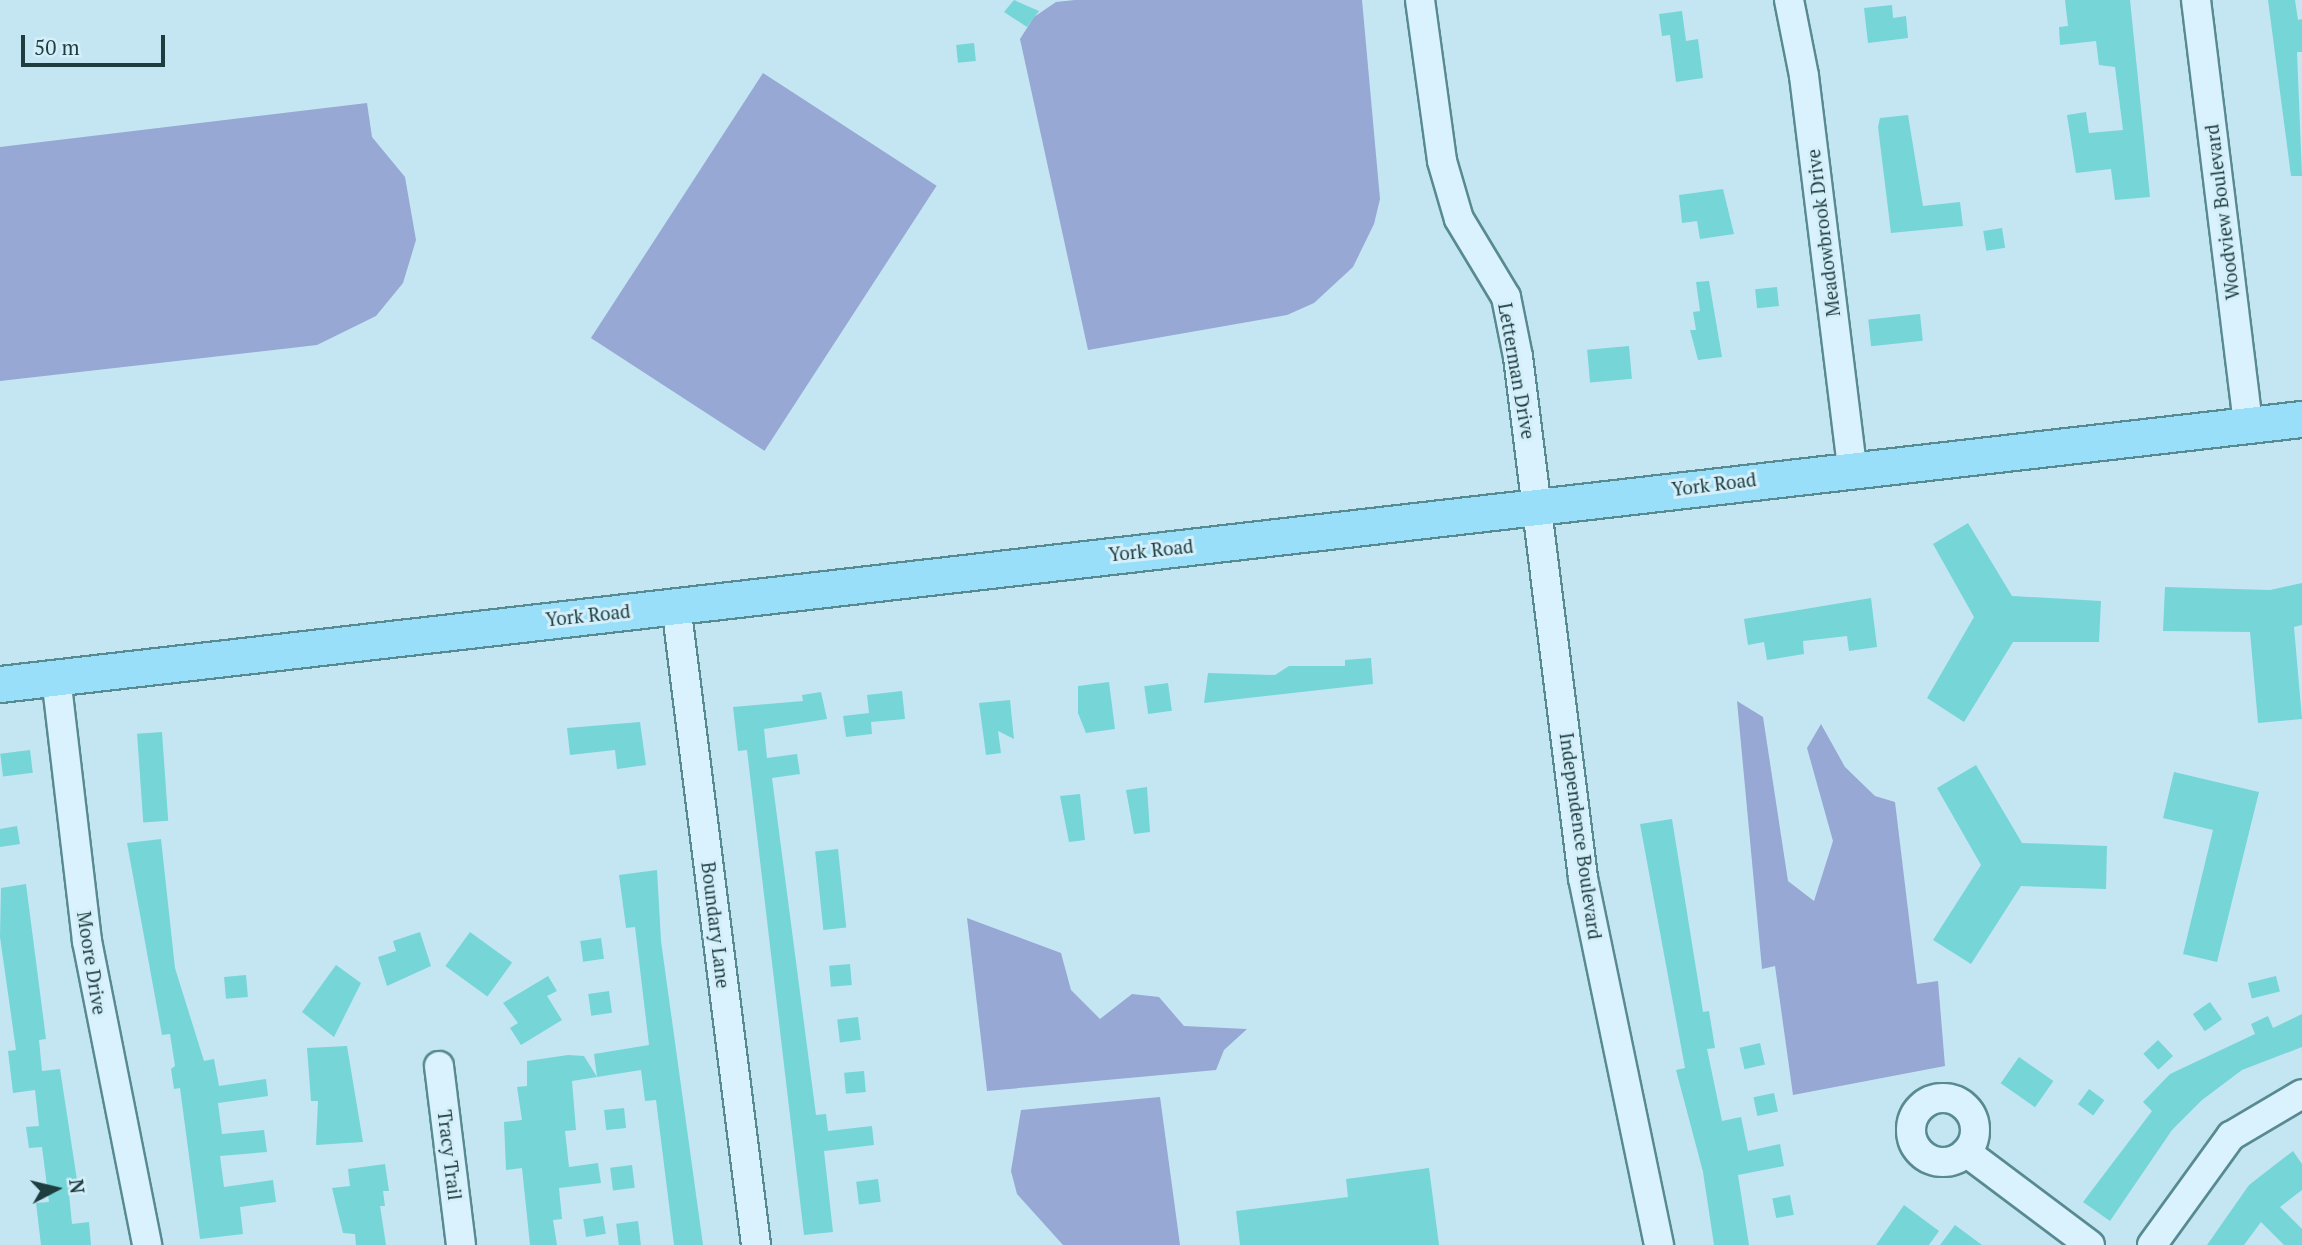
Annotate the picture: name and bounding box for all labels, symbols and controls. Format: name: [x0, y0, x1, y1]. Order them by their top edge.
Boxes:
scale bar: [24, 21, 168, 65]
text: 50 m: [34, 33, 80, 61]
street label: Woodview Boulevard: [2200, 123, 2244, 301]
street label: Meadowbrook Drive: [1801, 148, 1845, 318]
street label: Letterman Drive: [1494, 301, 1540, 441]
street label: York Road: [1670, 467, 1758, 501]
street label: York Road: [1107, 534, 1195, 566]
street label: York Road: [544, 599, 632, 631]
street label: Independence Boulevard: [1555, 731, 1607, 941]
street label: Boundary Lane: [697, 860, 735, 990]
street label: Moore Drive: [73, 910, 111, 1016]
street label: Tracy Trail: [433, 1109, 467, 1201]
north arrow: [21, 1154, 91, 1224]
text: N: [64, 1178, 91, 1195]

